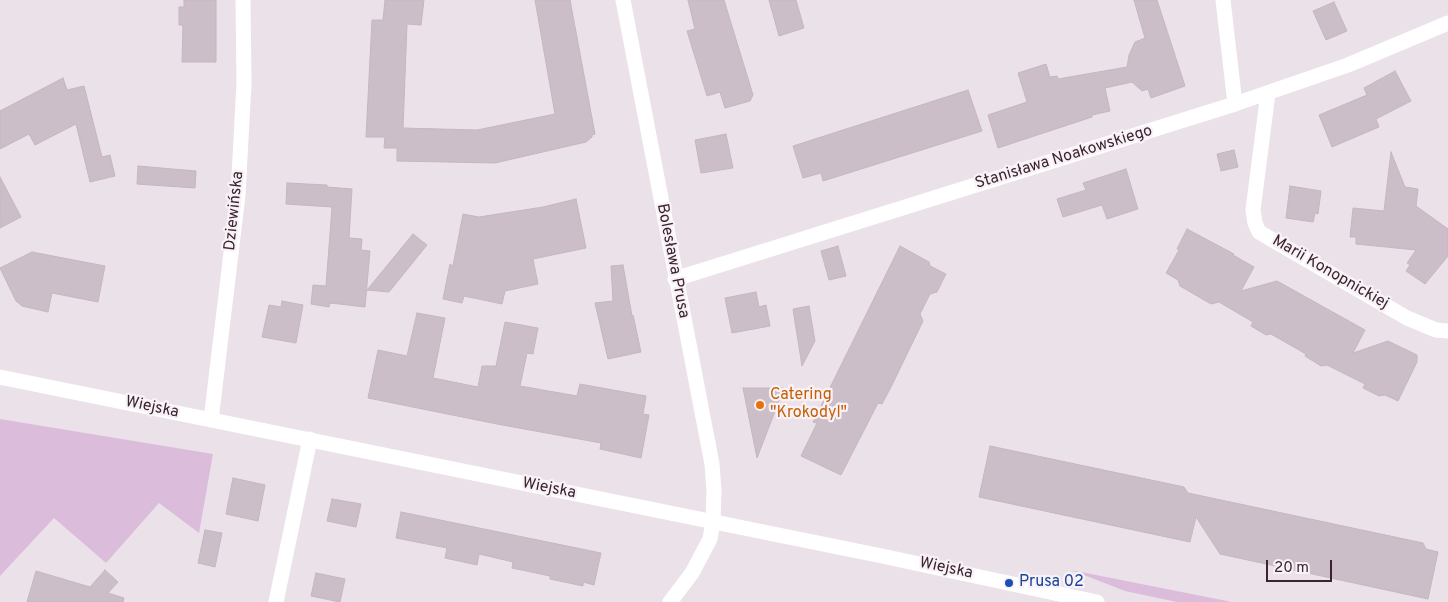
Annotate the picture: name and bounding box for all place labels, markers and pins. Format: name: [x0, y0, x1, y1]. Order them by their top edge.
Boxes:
place label: Catering "Krokodyl": [770, 386, 847, 424]
marker: Catering "Krokodyl": [754, 399, 766, 411]
place label: Prusa 02: [1019, 573, 1084, 593]
marker: Prusa 02: [1003, 577, 1015, 589]

